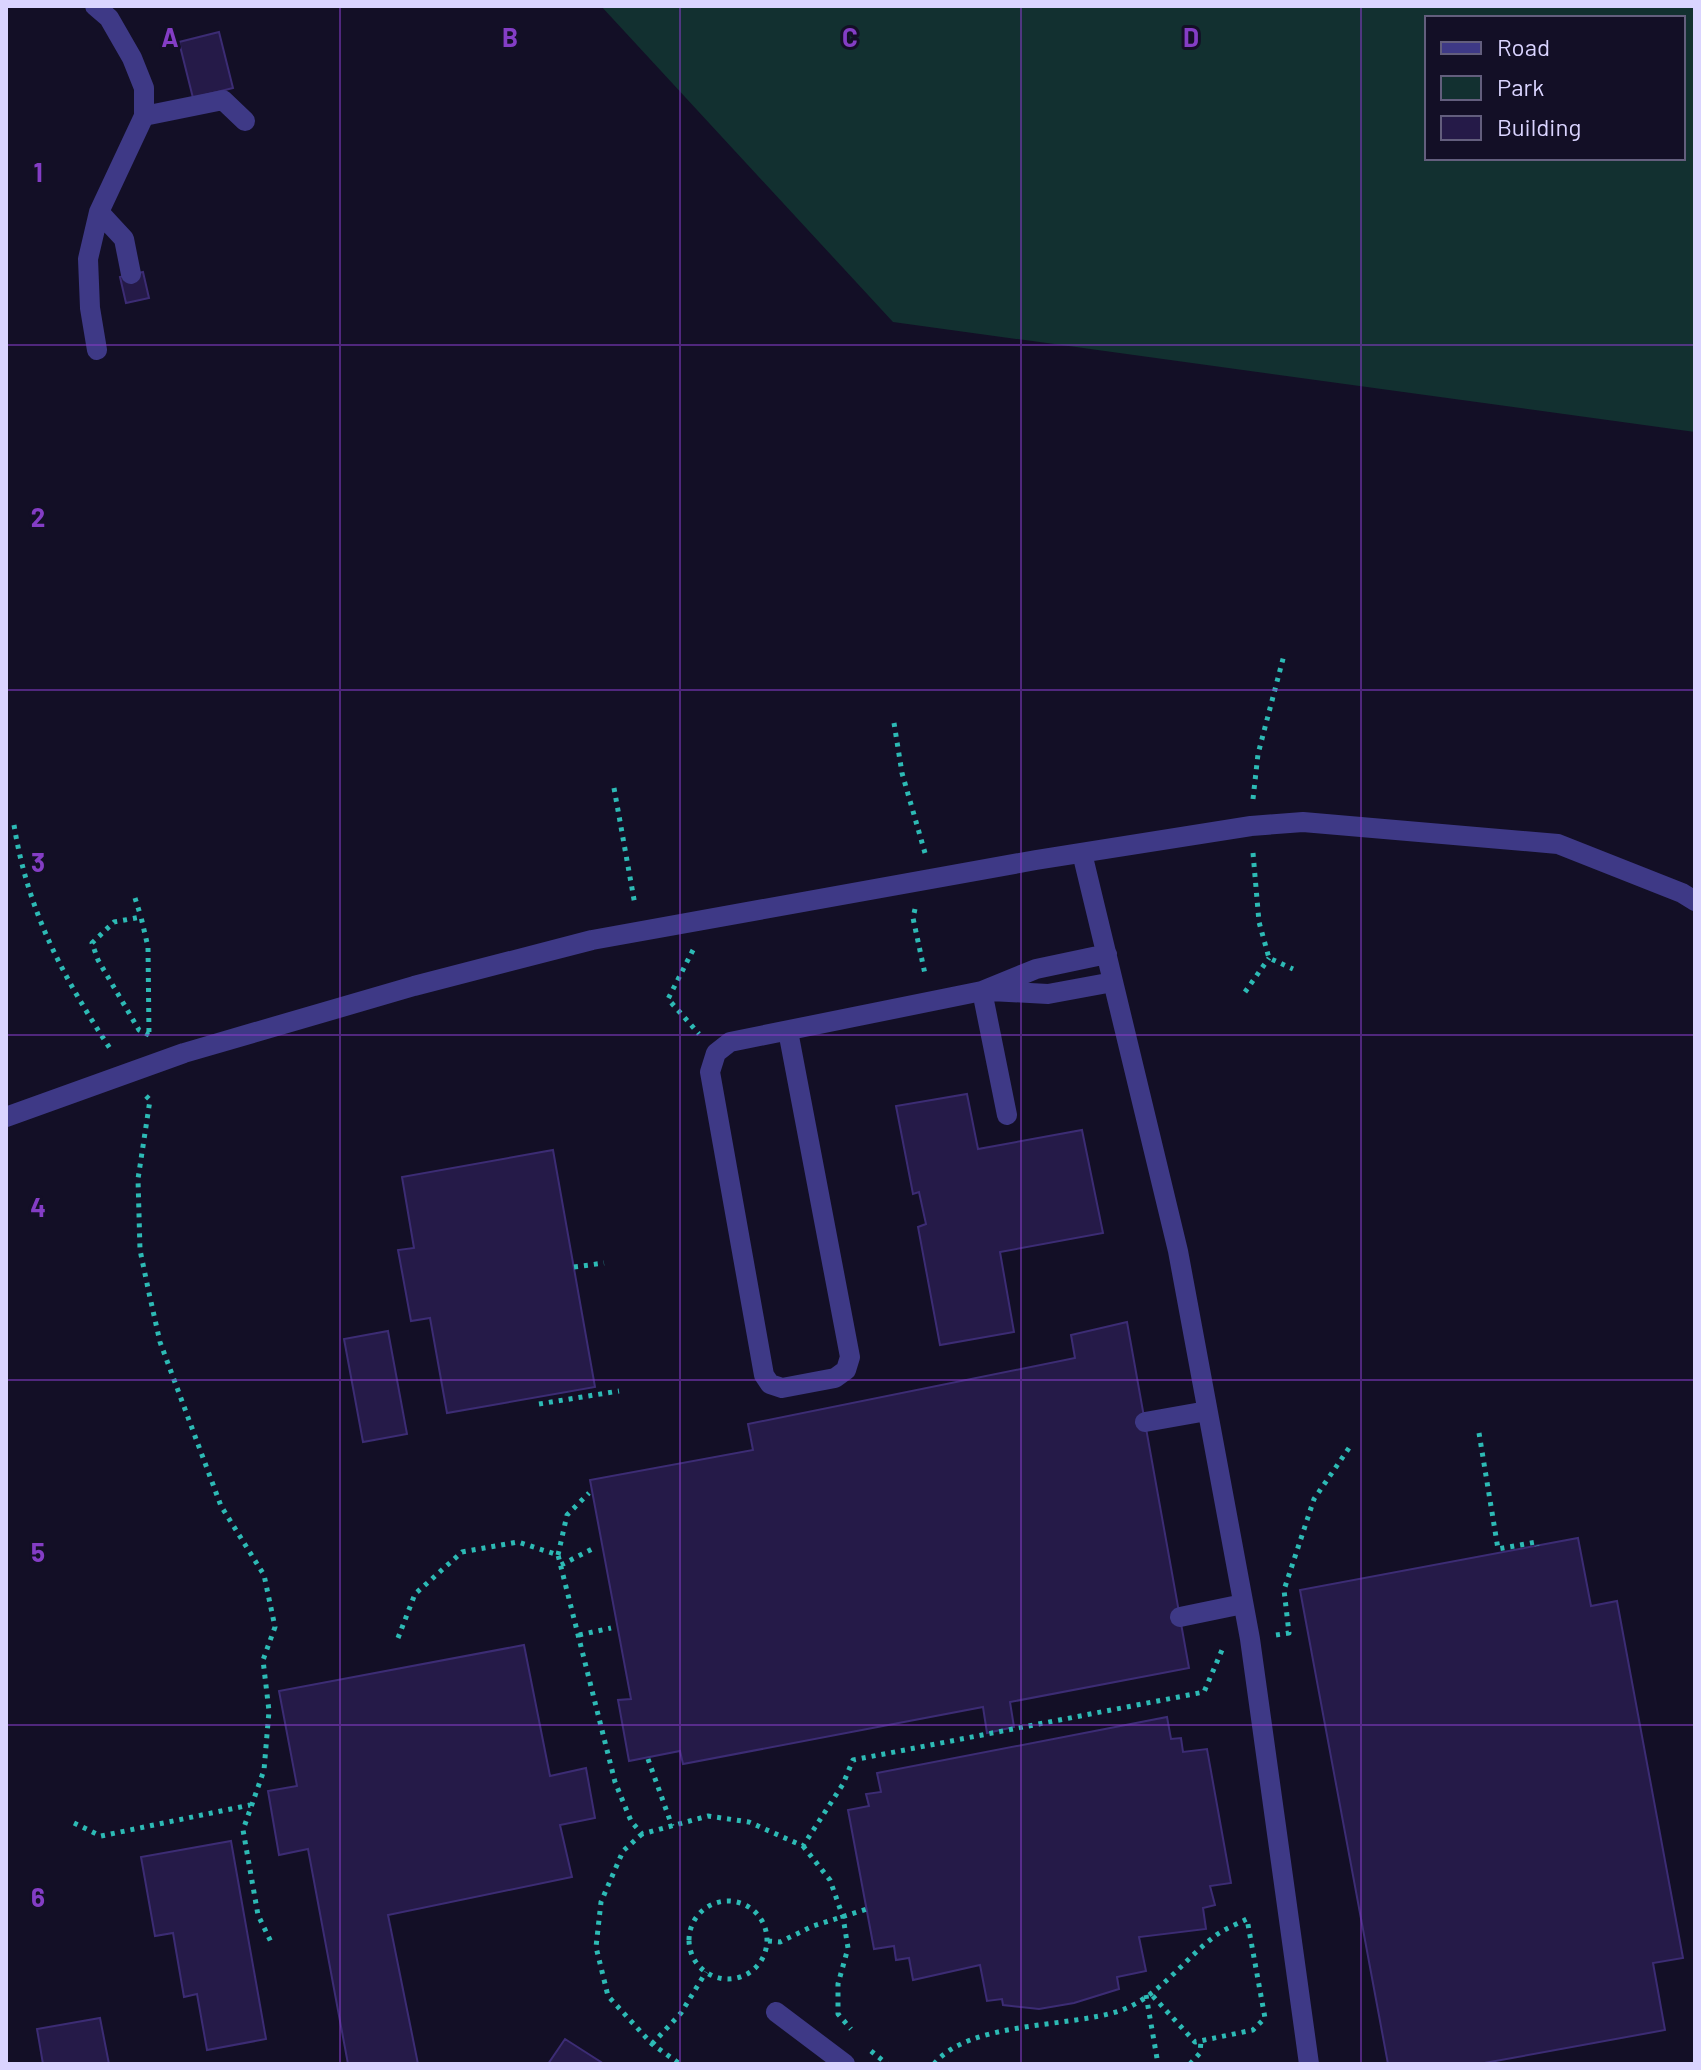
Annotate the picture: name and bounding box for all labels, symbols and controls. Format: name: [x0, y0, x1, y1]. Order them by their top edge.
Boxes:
legend: [1425, 16, 1685, 160]
text: A: [161, 21, 179, 52]
text: B: [502, 21, 518, 52]
text: C: [842, 21, 858, 52]
text: D: [1183, 21, 1199, 52]
text: Road: [1497, 32, 1550, 61]
text: Park: [1497, 72, 1544, 101]
text: Building: [1497, 112, 1581, 141]
text: 1: [33, 156, 43, 187]
text: 2: [31, 501, 45, 532]
text: 3: [31, 846, 45, 877]
text: 4: [30, 1191, 46, 1222]
text: 5: [31, 1536, 45, 1567]
text: 6: [31, 1881, 45, 1912]

